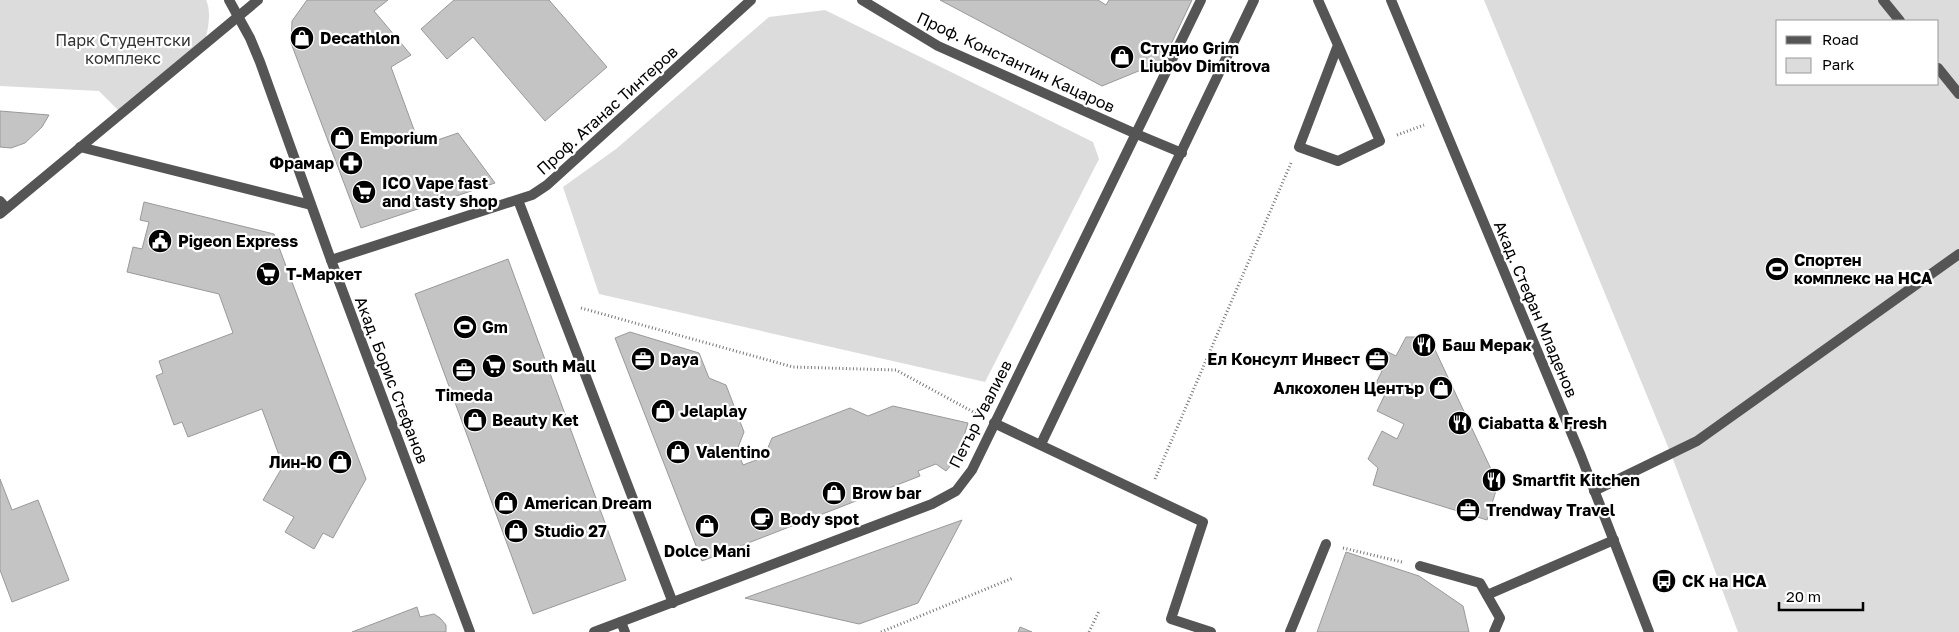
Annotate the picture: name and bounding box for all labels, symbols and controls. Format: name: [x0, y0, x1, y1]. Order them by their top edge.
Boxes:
street label: Проф. Константин Кацаров: [914, 7, 1118, 117]
legend: [1776, 20, 1939, 85]
shop icon: Decathlon: [289, 25, 315, 51]
place label: Decathlon: [320, 28, 400, 48]
park label: Парк Студентски комплекс: [55, 30, 191, 68]
text: Road: [1822, 30, 1859, 48]
place label: Студио Grim Liubov Dimitrova: [1140, 38, 1270, 76]
street label: Проф. Атанас Тинтеров: [532, 41, 682, 179]
shop icon: Студио Grim Liubov Dimitrova: [1109, 44, 1135, 70]
text: Park: [1822, 55, 1855, 73]
shop icon: Emporium: [329, 125, 355, 151]
place label: Emporium: [360, 128, 438, 148]
pharmacy icon: Фрамар: [338, 150, 364, 176]
place label: Фрамар: [269, 153, 334, 173]
place label: ICO Vape fast and tasty shop: [382, 173, 498, 211]
supermarket icon: ICO Vape fast and tasty shop: [351, 179, 377, 205]
street label: Акад. Стефан Младенов: [1490, 218, 1582, 400]
public building icon: Pigeon Express: [147, 228, 173, 254]
place label: Pigeon Express: [178, 231, 298, 251]
place label: Спортен комплекс на НСА: [1794, 250, 1933, 288]
sports icon: Спортен комплекс на НСА: [1764, 256, 1790, 282]
supermarket icon: Т-Маркет: [255, 261, 281, 287]
place label: Т-Маркет: [286, 264, 362, 284]
street label: Акад. Борис Стефанов: [351, 294, 433, 466]
sports icon: Gm: [452, 314, 478, 340]
place label: Gm: [482, 317, 508, 337]
restaurant icon: Баш Мерак: [1411, 332, 1437, 358]
place label: Баш Мерак: [1442, 335, 1532, 355]
office icon: Daya: [630, 346, 656, 372]
office icon: Ел Консулт Инвест: [1364, 346, 1390, 372]
place label: Daya: [660, 349, 699, 369]
place label: Ел Консулт Инвест: [1207, 349, 1360, 369]
supermarket icon: South Mall: [481, 353, 507, 379]
place label: South Mall: [512, 356, 597, 376]
office icon: Timeda: [451, 357, 477, 383]
street label: Петър Увалиев: [944, 357, 1016, 471]
shop icon: Алкохолен Център: [1428, 375, 1454, 401]
place label: Алкохолен Център: [1273, 378, 1424, 398]
place label: Timeda: [435, 385, 493, 405]
shop icon: Jelaplay: [650, 398, 676, 424]
place label: Jelaplay: [680, 401, 747, 421]
shop icon: Beauty Ket: [462, 407, 488, 433]
place label: Beauty Ket: [492, 410, 579, 430]
restaurant icon: Ciabatta & Fresh: [1447, 410, 1473, 436]
place label: Ciabatta & Fresh: [1478, 413, 1607, 433]
shop icon: Valentino: [665, 439, 691, 465]
place label: Valentino: [696, 442, 770, 462]
shop icon: Лин-Ю: [327, 449, 353, 475]
place label: Лин-Ю: [269, 452, 322, 472]
restaurant icon: Smartfit Kitchen: [1481, 467, 1507, 493]
place label: Smartfit Kitchen: [1512, 470, 1640, 490]
shop icon: Brow bar: [821, 480, 847, 506]
place label: Brow bar: [852, 483, 921, 503]
shop icon: American Dream: [493, 490, 519, 516]
place label: American Dream: [524, 493, 652, 513]
office icon: Trendway Travel: [1455, 497, 1481, 523]
place label: Trendway Travel: [1486, 500, 1616, 520]
cafe icon: Body spot: [749, 506, 775, 532]
place label: Body spot: [780, 509, 859, 529]
shop icon: Dolce Mani: [694, 513, 720, 539]
shop icon: Studio 27: [503, 518, 529, 544]
place label: Studio 27: [534, 521, 607, 541]
place label: Dolce Mani: [664, 541, 750, 561]
bus stop icon: СК на НСА: [1651, 568, 1677, 594]
place label: СК на НСА: [1682, 571, 1767, 591]
scale bar: [1779, 580, 1863, 612]
text: 20 m: [1786, 587, 1821, 605]

